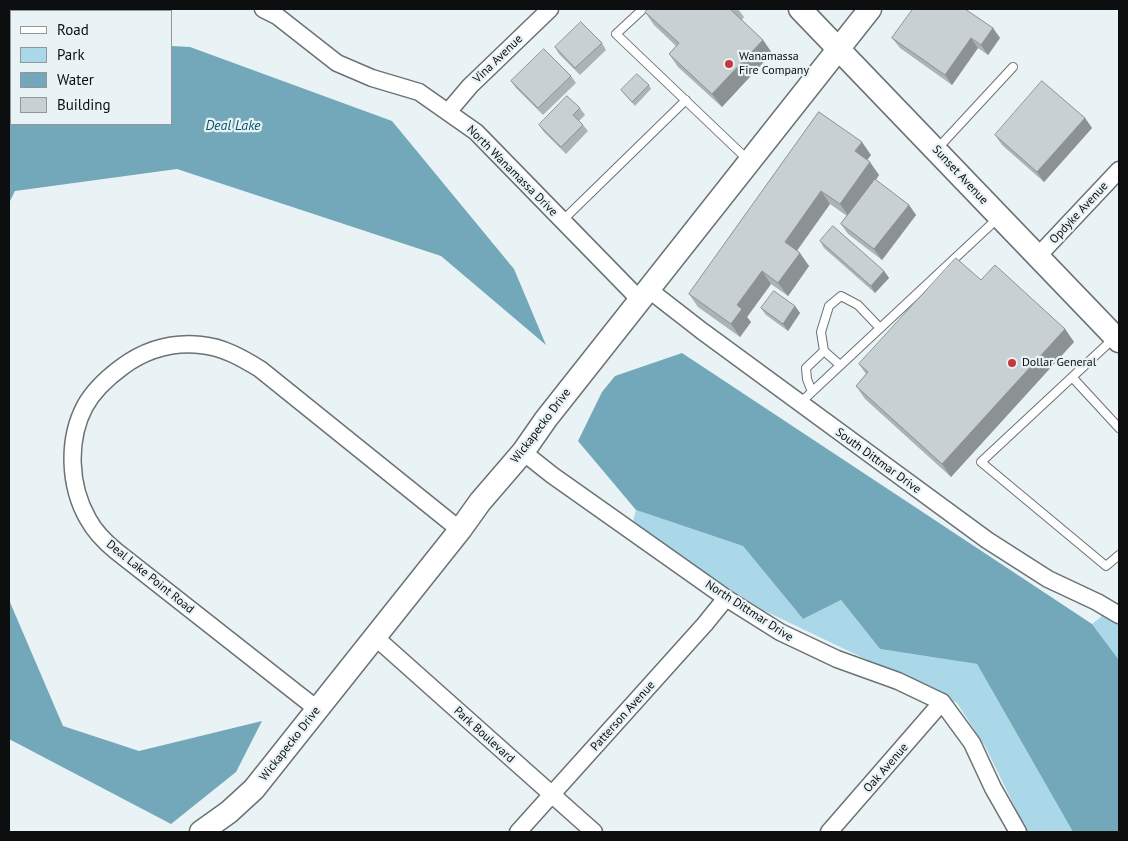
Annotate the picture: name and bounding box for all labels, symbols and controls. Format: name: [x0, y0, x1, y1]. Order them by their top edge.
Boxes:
legend: [10, 10, 172, 125]
text: Road: [57, 20, 89, 39]
street label: Vina Avenue: [470, 32, 526, 86]
text: Park: [57, 45, 85, 64]
place label: Wanamassa Fire Company: [739, 50, 809, 78]
marker: Wanamassa Fire Company: [723, 58, 735, 70]
text: Water: [57, 70, 94, 89]
text: Building: [57, 95, 111, 114]
water label: Deal Lake: [205, 118, 261, 134]
street label: North Wanamassa Drive: [464, 123, 560, 219]
street label: Sunset Avenue: [929, 143, 991, 207]
street label: Opdyke Avenue: [1047, 179, 1111, 247]
place label: Dollar General: [1022, 356, 1096, 370]
marker: Dollar General: [1006, 357, 1018, 369]
street label: Wickapecko Drive: [508, 386, 574, 466]
street label: South Dittmar Drive: [832, 425, 924, 497]
street label: Deal Lake Point Road: [103, 537, 197, 617]
street label: North Dittmar Drive: [702, 577, 796, 645]
street label: Patterson Avenue: [588, 678, 658, 754]
street label: Wickapecko Drive: [257, 704, 323, 784]
street label: Park Boulevard: [451, 704, 517, 766]
street label: Oak Avenue: [861, 740, 911, 796]

